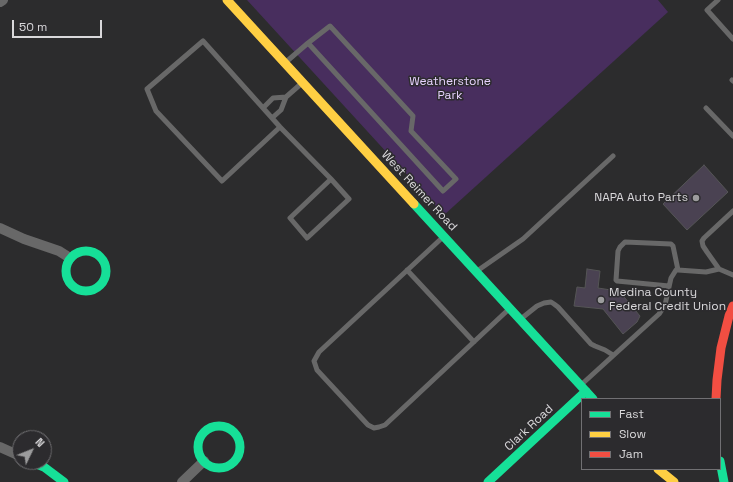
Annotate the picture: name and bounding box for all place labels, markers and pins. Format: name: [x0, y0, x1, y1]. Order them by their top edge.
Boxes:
place label: NAPA Auto Parts: [594, 191, 688, 205]
marker: NAPA Auto Parts: [691, 193, 701, 203]
place label: Medina County Federal Credit Union: [609, 286, 726, 314]
marker: Medina County Federal Credit Union: [596, 295, 606, 305]

